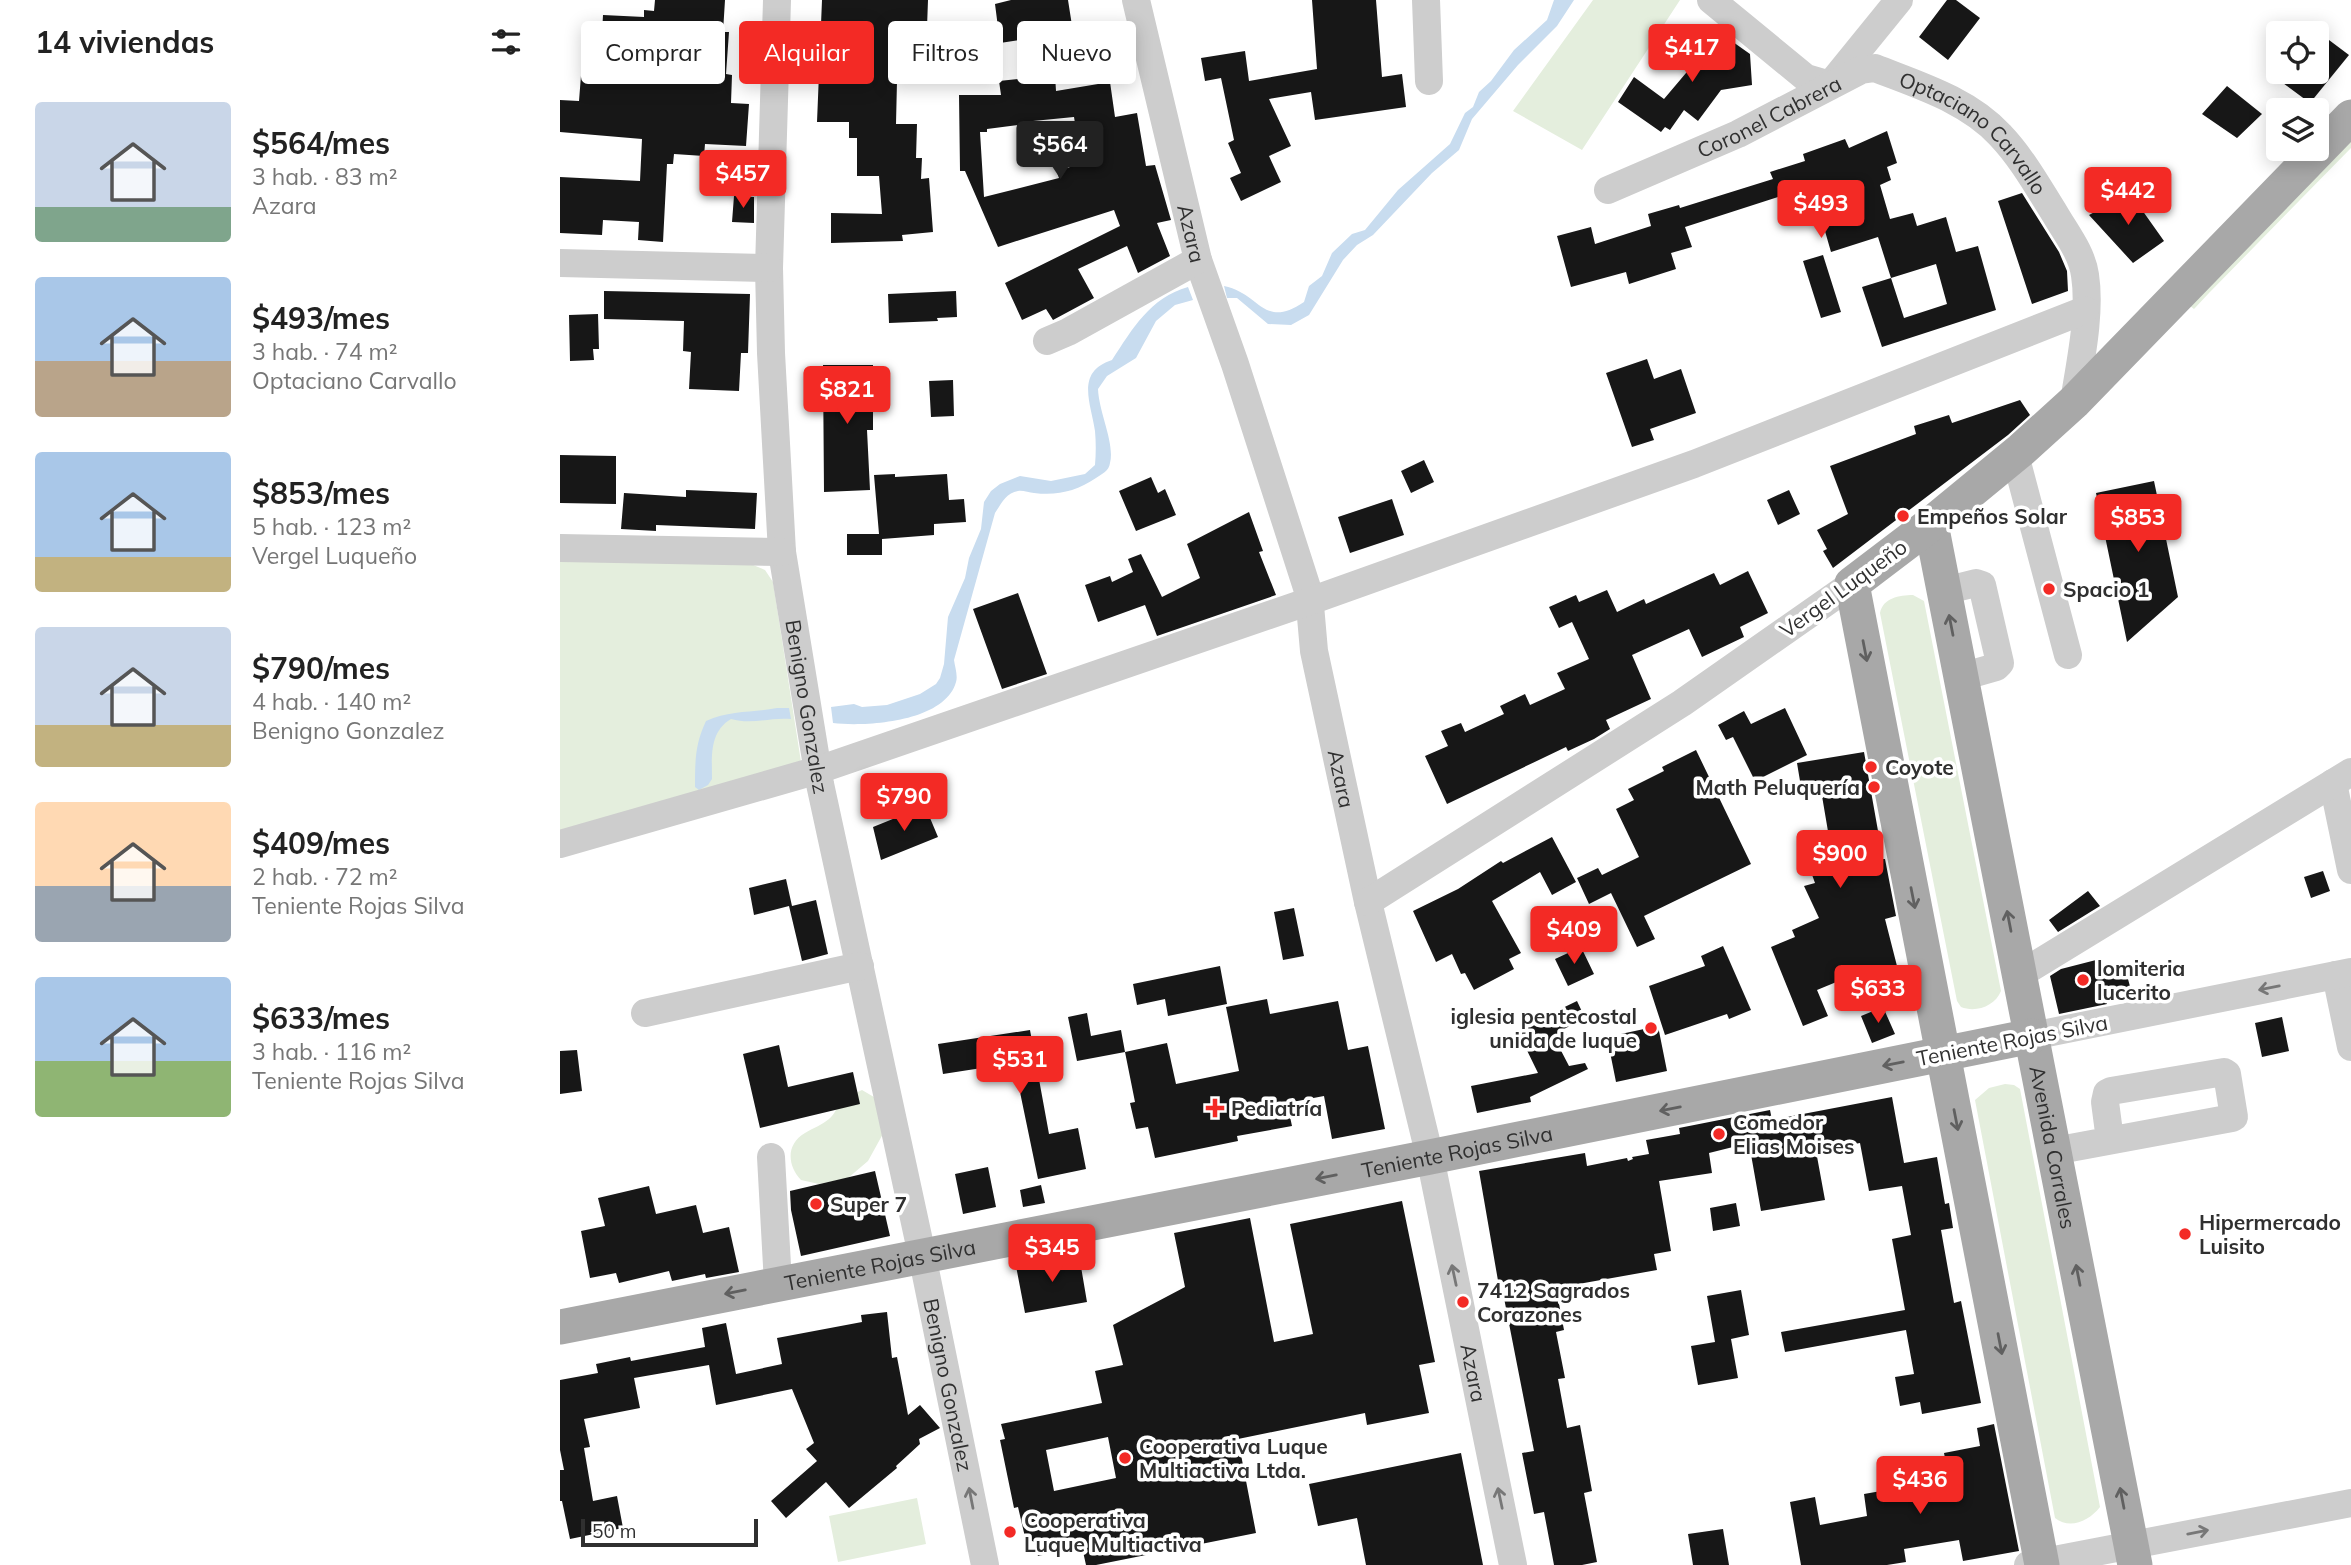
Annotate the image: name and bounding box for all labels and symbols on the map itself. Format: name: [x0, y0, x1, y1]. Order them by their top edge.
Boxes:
pin: $417: [1651, 24, 1733, 84]
street label: Optaciano Carvallo: [1896, 66, 2053, 199]
street label: Coronel Cabrera: [1693, 70, 1845, 163]
pin: $564: [1019, 122, 1101, 181]
pin: $457: [702, 150, 784, 210]
pin: $442: [2087, 168, 2169, 227]
pin: $493: [1780, 180, 1862, 240]
street label: Azara: [1172, 202, 1211, 265]
pin: $821: [806, 366, 888, 426]
pin: $853: [2097, 494, 2179, 554]
place label: Empeños Solar: [1917, 503, 2068, 529]
marker: Empeños Solar: [1895, 508, 1911, 524]
street label: Vergel Luqueño: [1774, 533, 1912, 643]
place label: Spacio 1: [2063, 576, 2149, 602]
marker: Spacio 1: [2041, 581, 2057, 597]
one-way arrow: [1944, 614, 1957, 637]
street label: Benigno Gonzalez: [780, 618, 835, 796]
one-way arrow: [1859, 639, 1872, 662]
street label: Azara: [1323, 747, 1360, 810]
place label: Coyote: [1885, 754, 1954, 780]
marker: Coyote: [1863, 759, 1879, 775]
pin: $790: [863, 774, 945, 833]
place label: Math Peluquería: [1696, 774, 1860, 800]
marker: Math Peluquería: [1866, 779, 1882, 795]
pin: $900: [1799, 830, 1881, 890]
one-way arrow: [1907, 886, 1921, 909]
pin: $409: [1533, 906, 1615, 966]
one-way arrow: [2001, 910, 2015, 933]
place label: lomiteria lucerito: [2097, 955, 2185, 1005]
pin: $633: [1837, 965, 1919, 1025]
marker: lomiteria lucerito: [2075, 972, 2091, 988]
one-way arrow: [2258, 982, 2281, 996]
place label: iglesia pentecostal unida de luque: [1450, 1003, 1637, 1053]
street label: Teniente Rojas Silva: [1914, 1009, 2110, 1071]
marker: iglesia pentecostal unida de luque: [1643, 1020, 1659, 1036]
pin: $531: [979, 1036, 1061, 1096]
one-way arrow: [1882, 1057, 1905, 1071]
street label: Avenida Corrales: [2024, 1063, 2082, 1231]
place label: Pediatría: [1231, 1095, 1322, 1121]
marker: Pediatría: [1205, 1098, 1225, 1118]
one-way arrow: [1659, 1102, 1682, 1116]
place label: Comedor Elias Moises: [1733, 1109, 1855, 1159]
one-way arrow: [1950, 1109, 1964, 1131]
street label: Teniente Rojas Silva: [1359, 1120, 1555, 1183]
marker: Comedor Elias Moises: [1711, 1126, 1727, 1142]
one-way arrow: [1315, 1171, 1338, 1184]
place label: Super 7: [830, 1191, 907, 1217]
marker: Super 7: [808, 1196, 824, 1212]
place label: Hipermercado Luisito: [2199, 1209, 2341, 1259]
pin: $345: [1011, 1224, 1093, 1284]
marker: Hipermercado Luisito: [2177, 1226, 2193, 1242]
street label: Teniente Rojas Silva: [782, 1233, 978, 1296]
one-way arrow: [1446, 1264, 1460, 1287]
one-way arrow: [2071, 1264, 2085, 1287]
place label: 7412 Sagrados Corazones: [1477, 1277, 1630, 1327]
one-way arrow: [724, 1286, 747, 1300]
marker: 7412 Sagrados Corazones: [1455, 1294, 1471, 1310]
street label: Benigno Gonzalez: [918, 1296, 979, 1474]
one-way arrow: [1993, 1332, 2007, 1355]
street label: Azara: [1455, 1341, 1493, 1404]
place label: Cooperativa Luque Multiactiva Ltda.: [1139, 1433, 1328, 1483]
marker: Cooperativa Luque Multiactiva Ltda.: [1117, 1450, 1133, 1466]
pin: $436: [1879, 1456, 1961, 1516]
one-way arrow: [964, 1487, 978, 1510]
one-way arrow: [1492, 1487, 1506, 1510]
one-way arrow: [2115, 1487, 2128, 1510]
place label: Cooperativa Luque Multiactiva: [1024, 1507, 1202, 1557]
scale bar: [581, 1516, 758, 1548]
marker: Cooperativa Luque Multiactiva: [1002, 1524, 1018, 1540]
one-way arrow: [2186, 1524, 2209, 1538]

